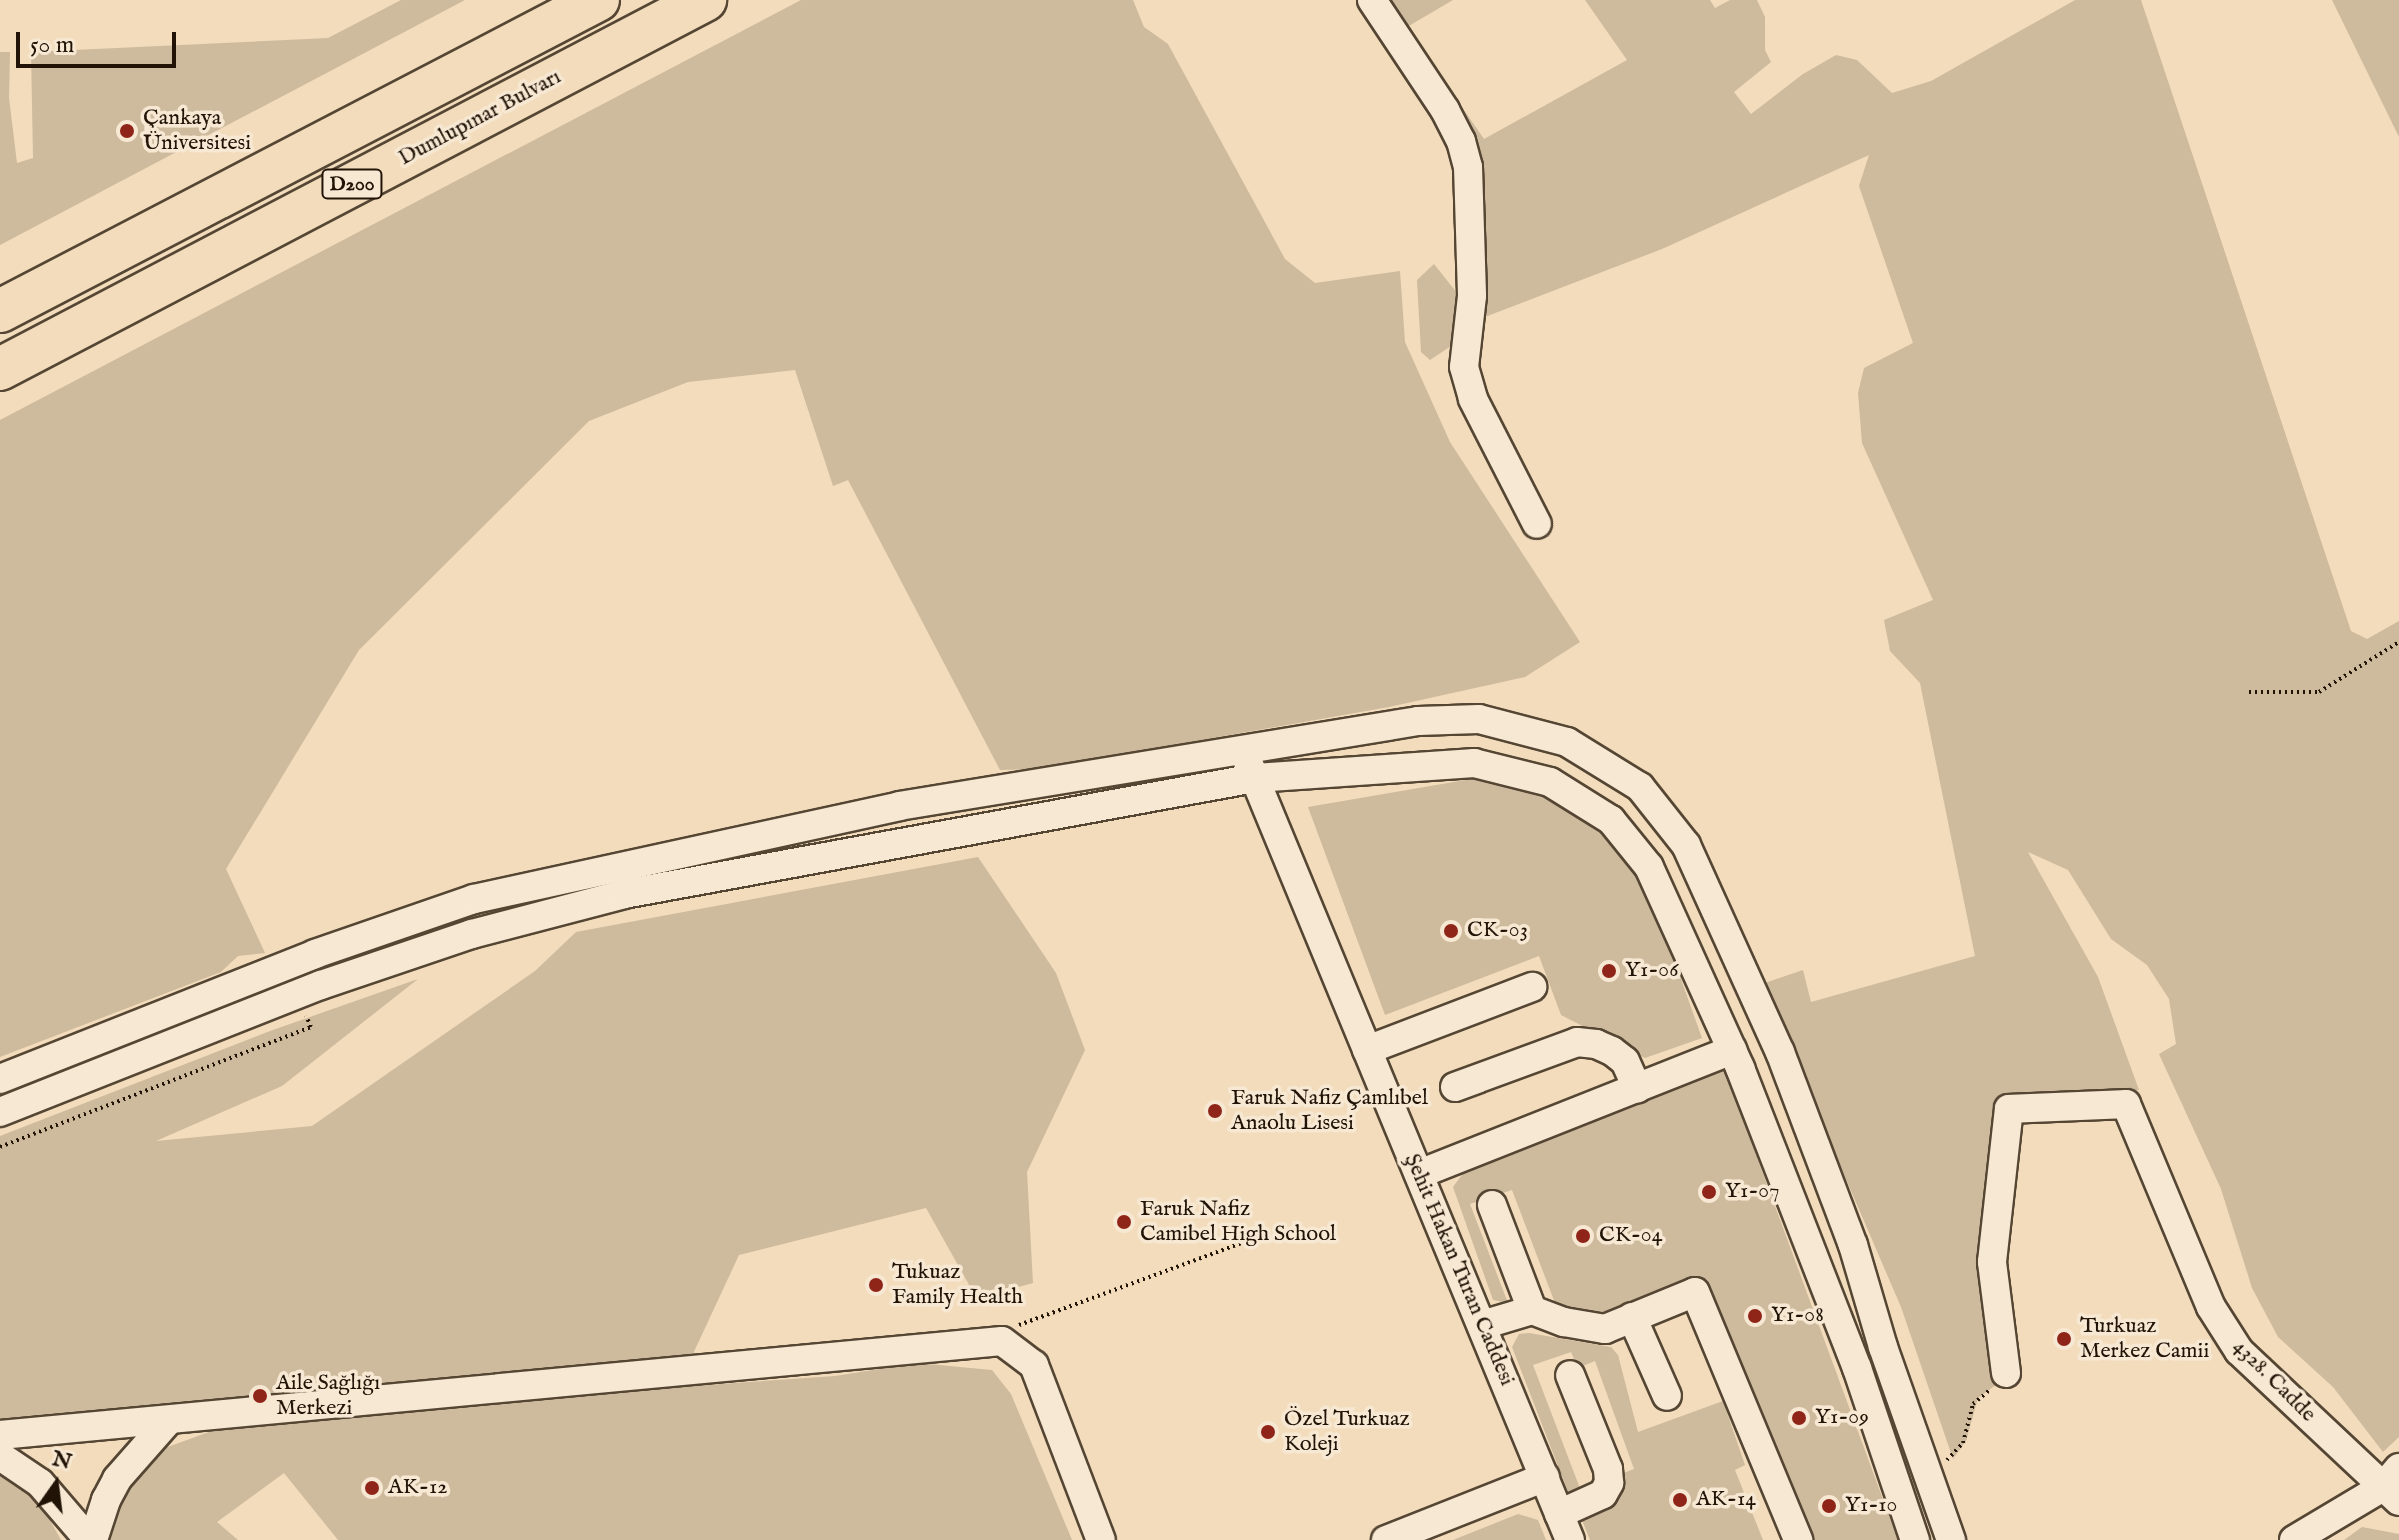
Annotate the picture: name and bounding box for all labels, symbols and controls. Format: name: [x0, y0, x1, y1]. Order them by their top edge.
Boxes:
scale bar: [20, 16, 180, 66]
text: 50 m: [30, 30, 74, 61]
street label: Dumlupınar Bulvarı: [394, 64, 566, 172]
place label: Çankaya Üniversitesi: [143, 105, 251, 156]
marker: Çankaya Üniversitesi: [118, 122, 136, 140]
road number: D200: [320, 168, 384, 200]
place label: CK-03: [1467, 918, 1528, 944]
marker: CK-03: [1442, 922, 1460, 940]
place label: Y1-06: [1625, 958, 1678, 984]
marker: Y1-06: [1600, 962, 1618, 980]
place label: Faruk Nafiz Çamlıbel Anaolu Lisesi: [1231, 1085, 1428, 1136]
marker: Faruk Nafiz Çamlıbel Anaolu Lisesi: [1206, 1102, 1224, 1120]
street label: Şehit Hakan Turan Caddesi: [1398, 1150, 1520, 1390]
place label: Y1-07: [1725, 1179, 1779, 1205]
marker: Y1-07: [1700, 1183, 1718, 1201]
place label: Faruk Nafiz Camibel High School: [1140, 1196, 1336, 1248]
marker: Faruk Nafiz Camibel High School: [1115, 1213, 1133, 1231]
place label: CK-04: [1599, 1223, 1662, 1249]
marker: CK-04: [1574, 1227, 1592, 1245]
place label: Tukuaz Family Health: [892, 1259, 1023, 1310]
marker: Tukuaz Family Health: [867, 1276, 885, 1294]
place label: Y1-08: [1771, 1303, 1824, 1329]
marker: Y1-08: [1746, 1307, 1764, 1325]
place label: Turkuaz Merkez Camii: [2080, 1313, 2209, 1364]
marker: Turkuaz Merkez Camii: [2055, 1330, 2073, 1348]
street label: 4328. Cadde: [2227, 1334, 2321, 1428]
place label: Aile Sağlığı Merkezi: [276, 1370, 380, 1422]
marker: Aile Sağlığı Merkezi: [251, 1387, 269, 1405]
place label: Y1-09: [1815, 1405, 1869, 1431]
place label: Özel Turkuaz Koleji: [1284, 1406, 1410, 1458]
marker: Y1-09: [1790, 1409, 1808, 1427]
marker: Özel Turkuaz Koleji: [1259, 1423, 1277, 1441]
north arrow: [16, 1444, 96, 1524]
text: N: [49, 1445, 74, 1477]
place label: AK-12: [388, 1475, 448, 1501]
marker: AK-12: [363, 1479, 381, 1497]
place label: AK-14: [1696, 1487, 1756, 1513]
marker: AK-14: [1671, 1491, 1689, 1509]
place label: Y1-10: [1845, 1493, 1897, 1519]
marker: Y1-10: [1820, 1497, 1838, 1515]

